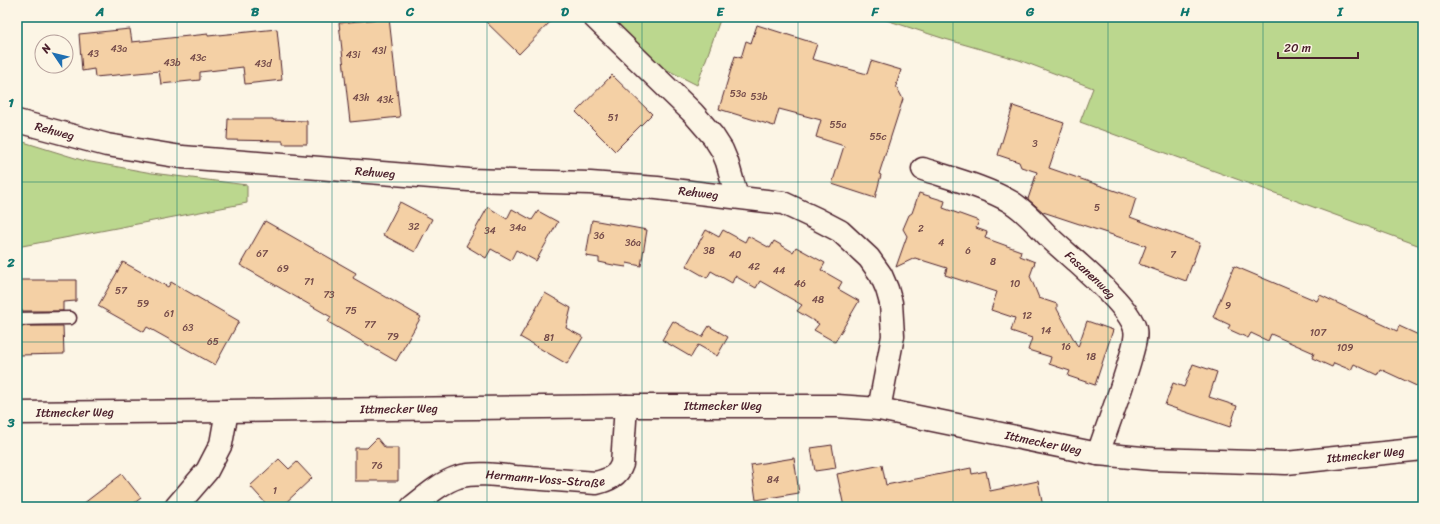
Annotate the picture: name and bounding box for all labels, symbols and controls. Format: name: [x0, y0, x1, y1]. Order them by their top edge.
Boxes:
text: A: [95, 0, 104, 23]
text: B: [251, 0, 260, 23]
text: C: [405, 0, 415, 23]
text: D: [561, 0, 569, 23]
text: E: [716, 0, 725, 23]
text: F: [870, 0, 879, 23]
text: G: [1025, 0, 1035, 23]
text: H: [1179, 0, 1190, 23]
text: I: [1336, 0, 1344, 23]
north arrow: [34, 34, 74, 74]
scale bar: [1278, 34, 1358, 60]
text: 20 m: [1284, 37, 1311, 59]
text: N: [36, 40, 56, 58]
house number: 43a: [111, 40, 127, 58]
house number: 43l: [372, 42, 387, 60]
house number: 43: [87, 45, 99, 63]
house number: 43i: [346, 46, 361, 64]
house number: 43c: [190, 49, 206, 67]
house number: 43b: [163, 54, 181, 72]
house number: 43d: [254, 55, 272, 73]
house number: 53a: [730, 85, 746, 103]
house number: 53b: [750, 88, 768, 106]
house number: 43h: [353, 89, 369, 107]
text: 1: [8, 91, 14, 114]
house number: 43k: [376, 91, 394, 109]
house number: 51: [608, 109, 618, 127]
street label: Rehweg: [32, 115, 77, 147]
house number: 55a: [829, 116, 847, 134]
house number: 55c: [869, 128, 887, 146]
house number: 3: [1032, 135, 1038, 153]
street label: Rehweg: [354, 160, 396, 185]
street label: Rehweg: [677, 180, 720, 206]
house number: 5: [1094, 199, 1100, 217]
house number: 32: [408, 218, 420, 236]
house number: 34a: [510, 219, 526, 237]
house number: 2: [918, 220, 924, 238]
house number: 34: [484, 222, 496, 240]
house number: 36: [593, 227, 605, 245]
house number: 36a: [625, 234, 641, 252]
house number: 4: [938, 234, 944, 252]
house number: 38: [703, 242, 715, 260]
house number: 6: [965, 242, 971, 260]
house number: 67: [256, 245, 269, 263]
street label: Fasanenweg: [1060, 245, 1121, 304]
house number: 40: [729, 246, 741, 264]
house number: 7: [1170, 246, 1177, 264]
text: 2: [6, 251, 15, 274]
house number: 8: [990, 253, 996, 271]
house number: 42: [748, 258, 760, 276]
house number: 69: [277, 260, 289, 278]
house number: 44: [773, 262, 785, 280]
house number: 71: [304, 273, 314, 291]
house number: 46: [794, 275, 806, 293]
house number: 10: [1010, 275, 1020, 293]
house number: 57: [115, 282, 128, 300]
house number: 73: [323, 286, 335, 304]
house number: 48: [812, 291, 824, 309]
house number: 59: [137, 295, 149, 313]
house number: 9: [1225, 297, 1231, 315]
house number: 75: [345, 302, 357, 320]
house number: 61: [164, 305, 174, 323]
house number: 12: [1022, 307, 1032, 325]
house number: 77: [364, 316, 377, 334]
house number: 63: [182, 319, 194, 337]
house number: 14: [1041, 322, 1051, 340]
house number: 107: [1310, 324, 1327, 342]
house number: 79: [387, 328, 399, 346]
house number: 81: [544, 329, 554, 347]
house number: 65: [207, 333, 219, 351]
house number: 16: [1061, 338, 1071, 356]
house number: 109: [1337, 339, 1353, 357]
house number: 18: [1086, 348, 1096, 366]
street label: Ittmecker Weg: [683, 395, 762, 417]
street label: Ittmecker Weg: [359, 397, 438, 420]
street label: Ittmecker Weg: [35, 401, 114, 424]
text: 3: [6, 411, 15, 434]
street label: Ittmecker Weg: [1002, 424, 1084, 461]
street label: Ittmecker Weg: [1325, 440, 1405, 470]
house number: 76: [371, 457, 383, 475]
street label: Hermann-Voss-Straße: [485, 463, 608, 494]
house number: 84: [767, 471, 779, 489]
house number: 1: [273, 482, 277, 500]

